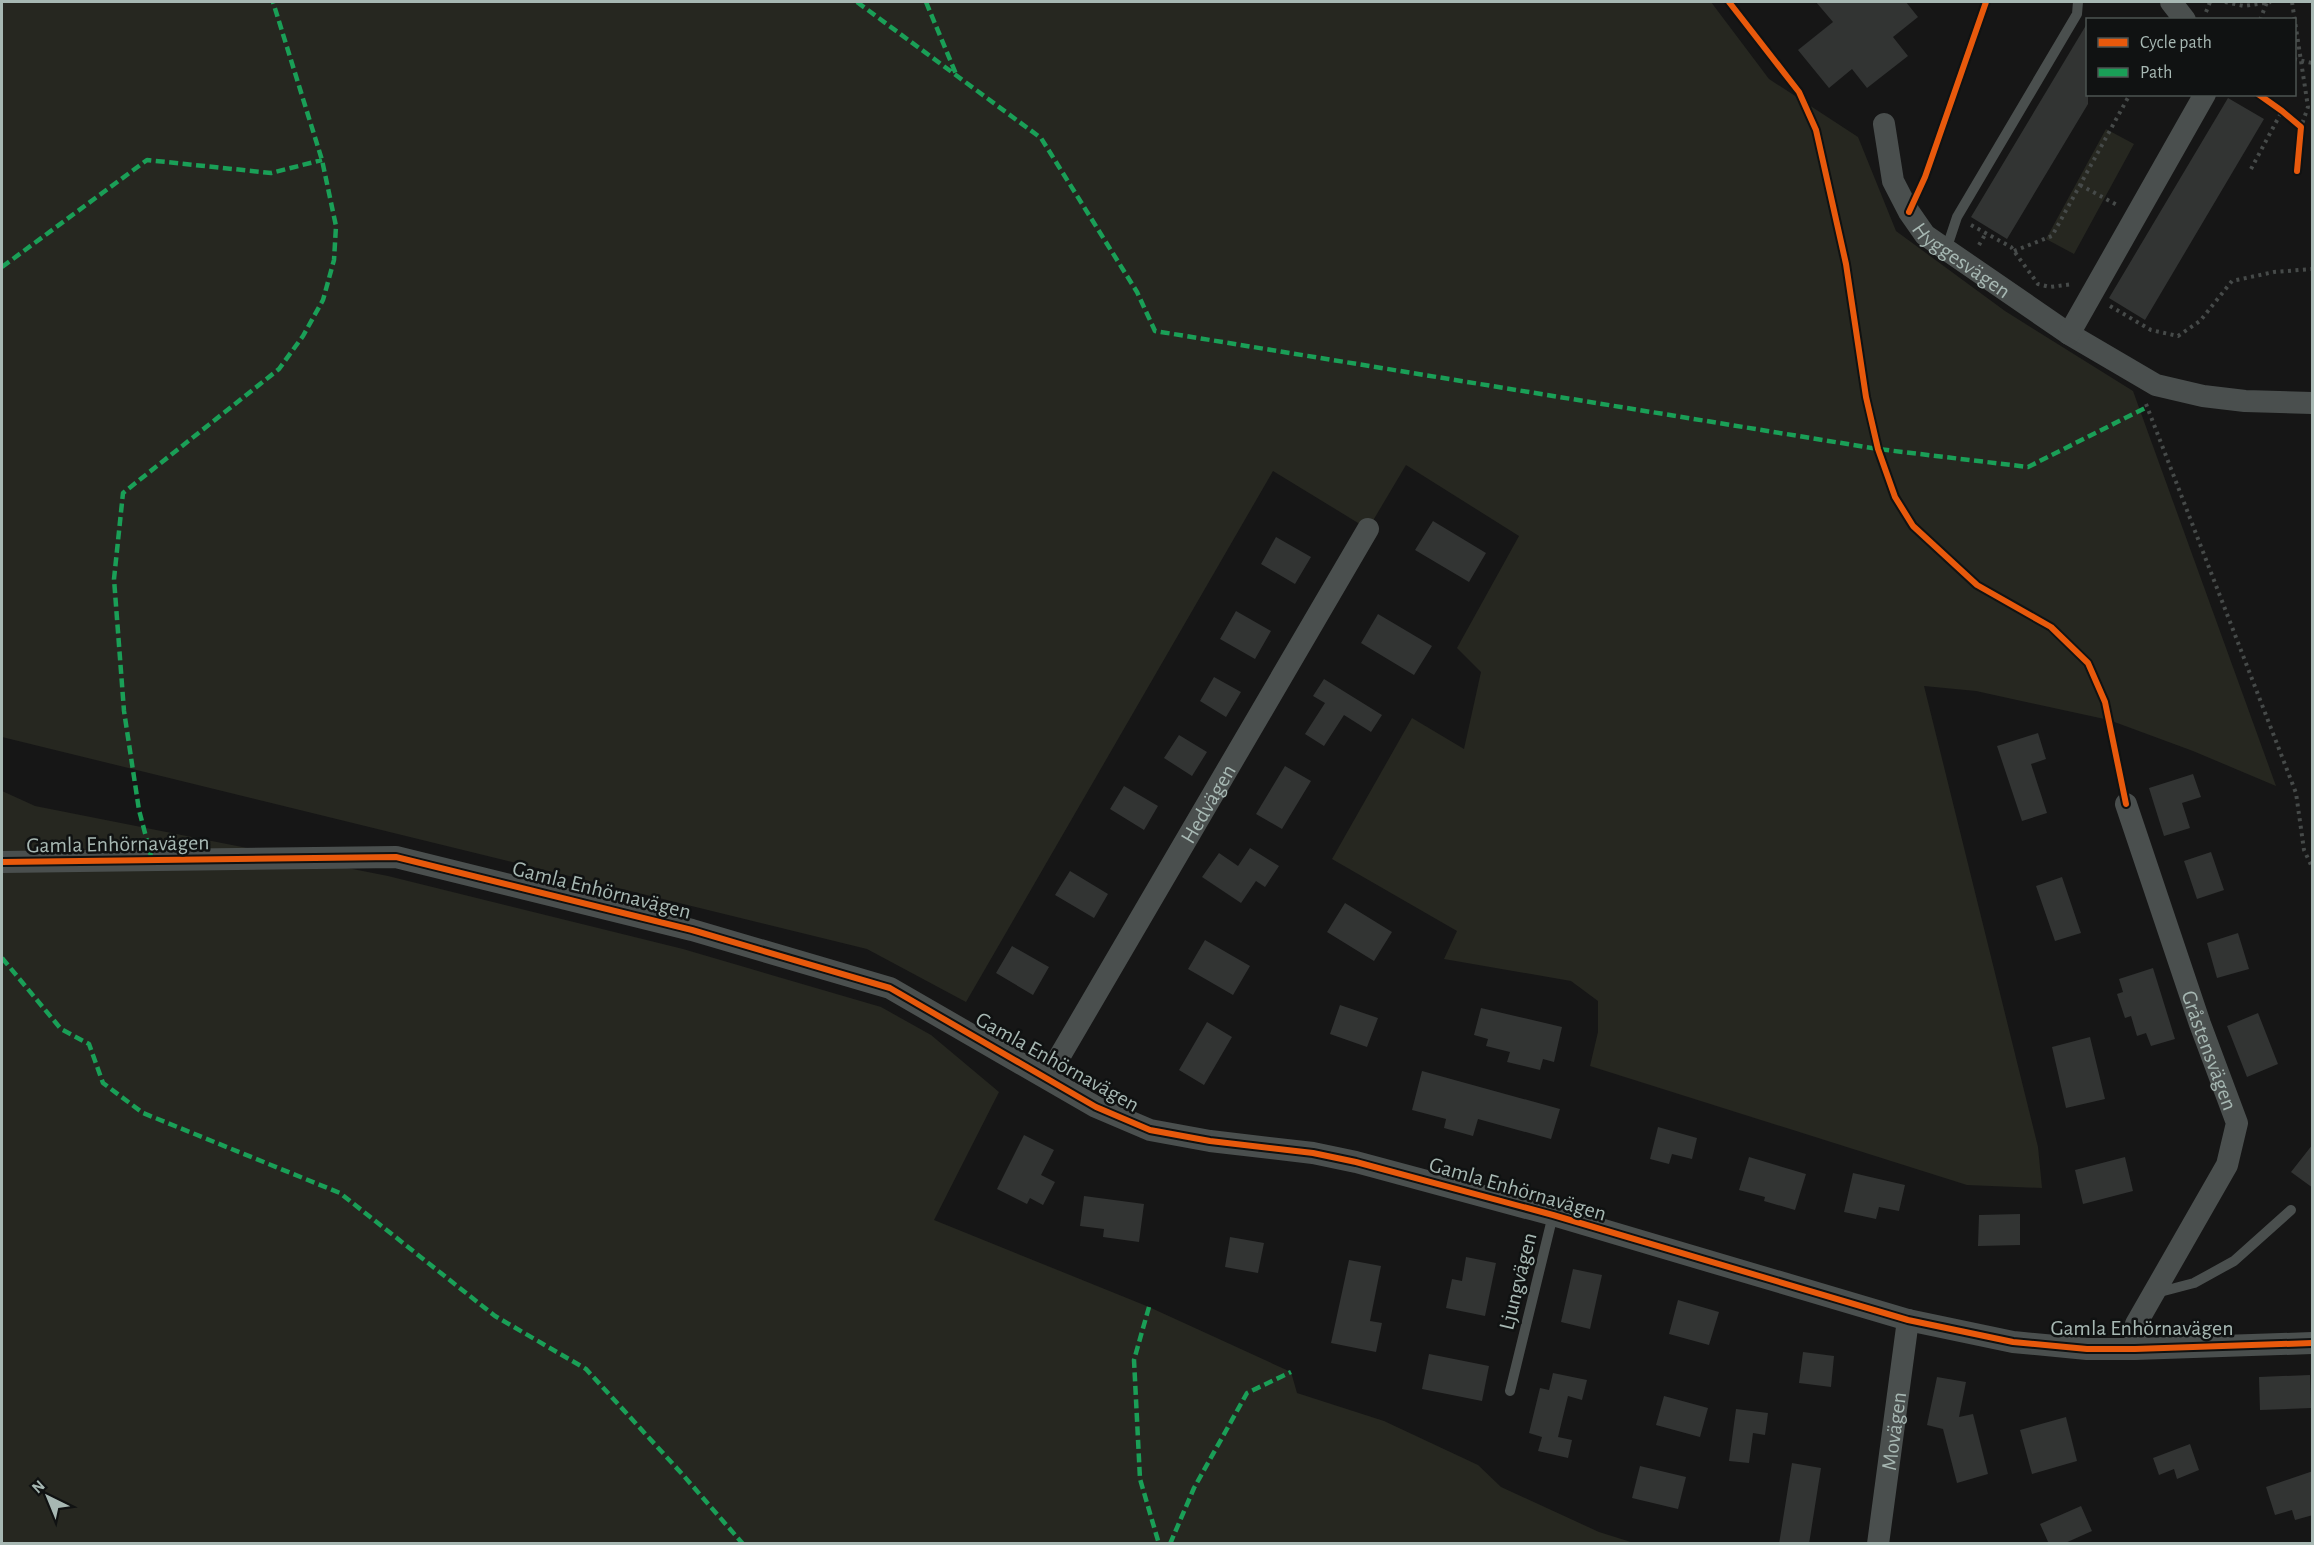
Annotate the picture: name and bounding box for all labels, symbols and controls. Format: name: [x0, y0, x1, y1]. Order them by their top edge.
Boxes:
legend: [2086, 18, 2296, 96]
text: Cycle path: [2140, 34, 2212, 52]
text: Path: [2140, 64, 2172, 82]
street label: Hyggesvägen: [1908, 219, 2014, 302]
street label: Hedvägen: [1177, 761, 1240, 847]
street label: Gamla Enhörnavägen: [26, 831, 210, 857]
street label: Gamla Enhörnavägen: [510, 857, 693, 923]
street label: Gråstensvägen: [2177, 988, 2241, 1113]
street label: Gamla Enhörnavägen: [972, 1008, 1143, 1116]
street label: Gamla Enhörnavägen: [1427, 1153, 1609, 1225]
street label: Ljungvägen: [1495, 1230, 1541, 1332]
street label: Gamla Enhörnavägen: [2050, 1317, 2234, 1339]
street label: Movägen: [1878, 1391, 1910, 1472]
north arrow: [18, 1467, 78, 1527]
text: N: [29, 1477, 48, 1496]

